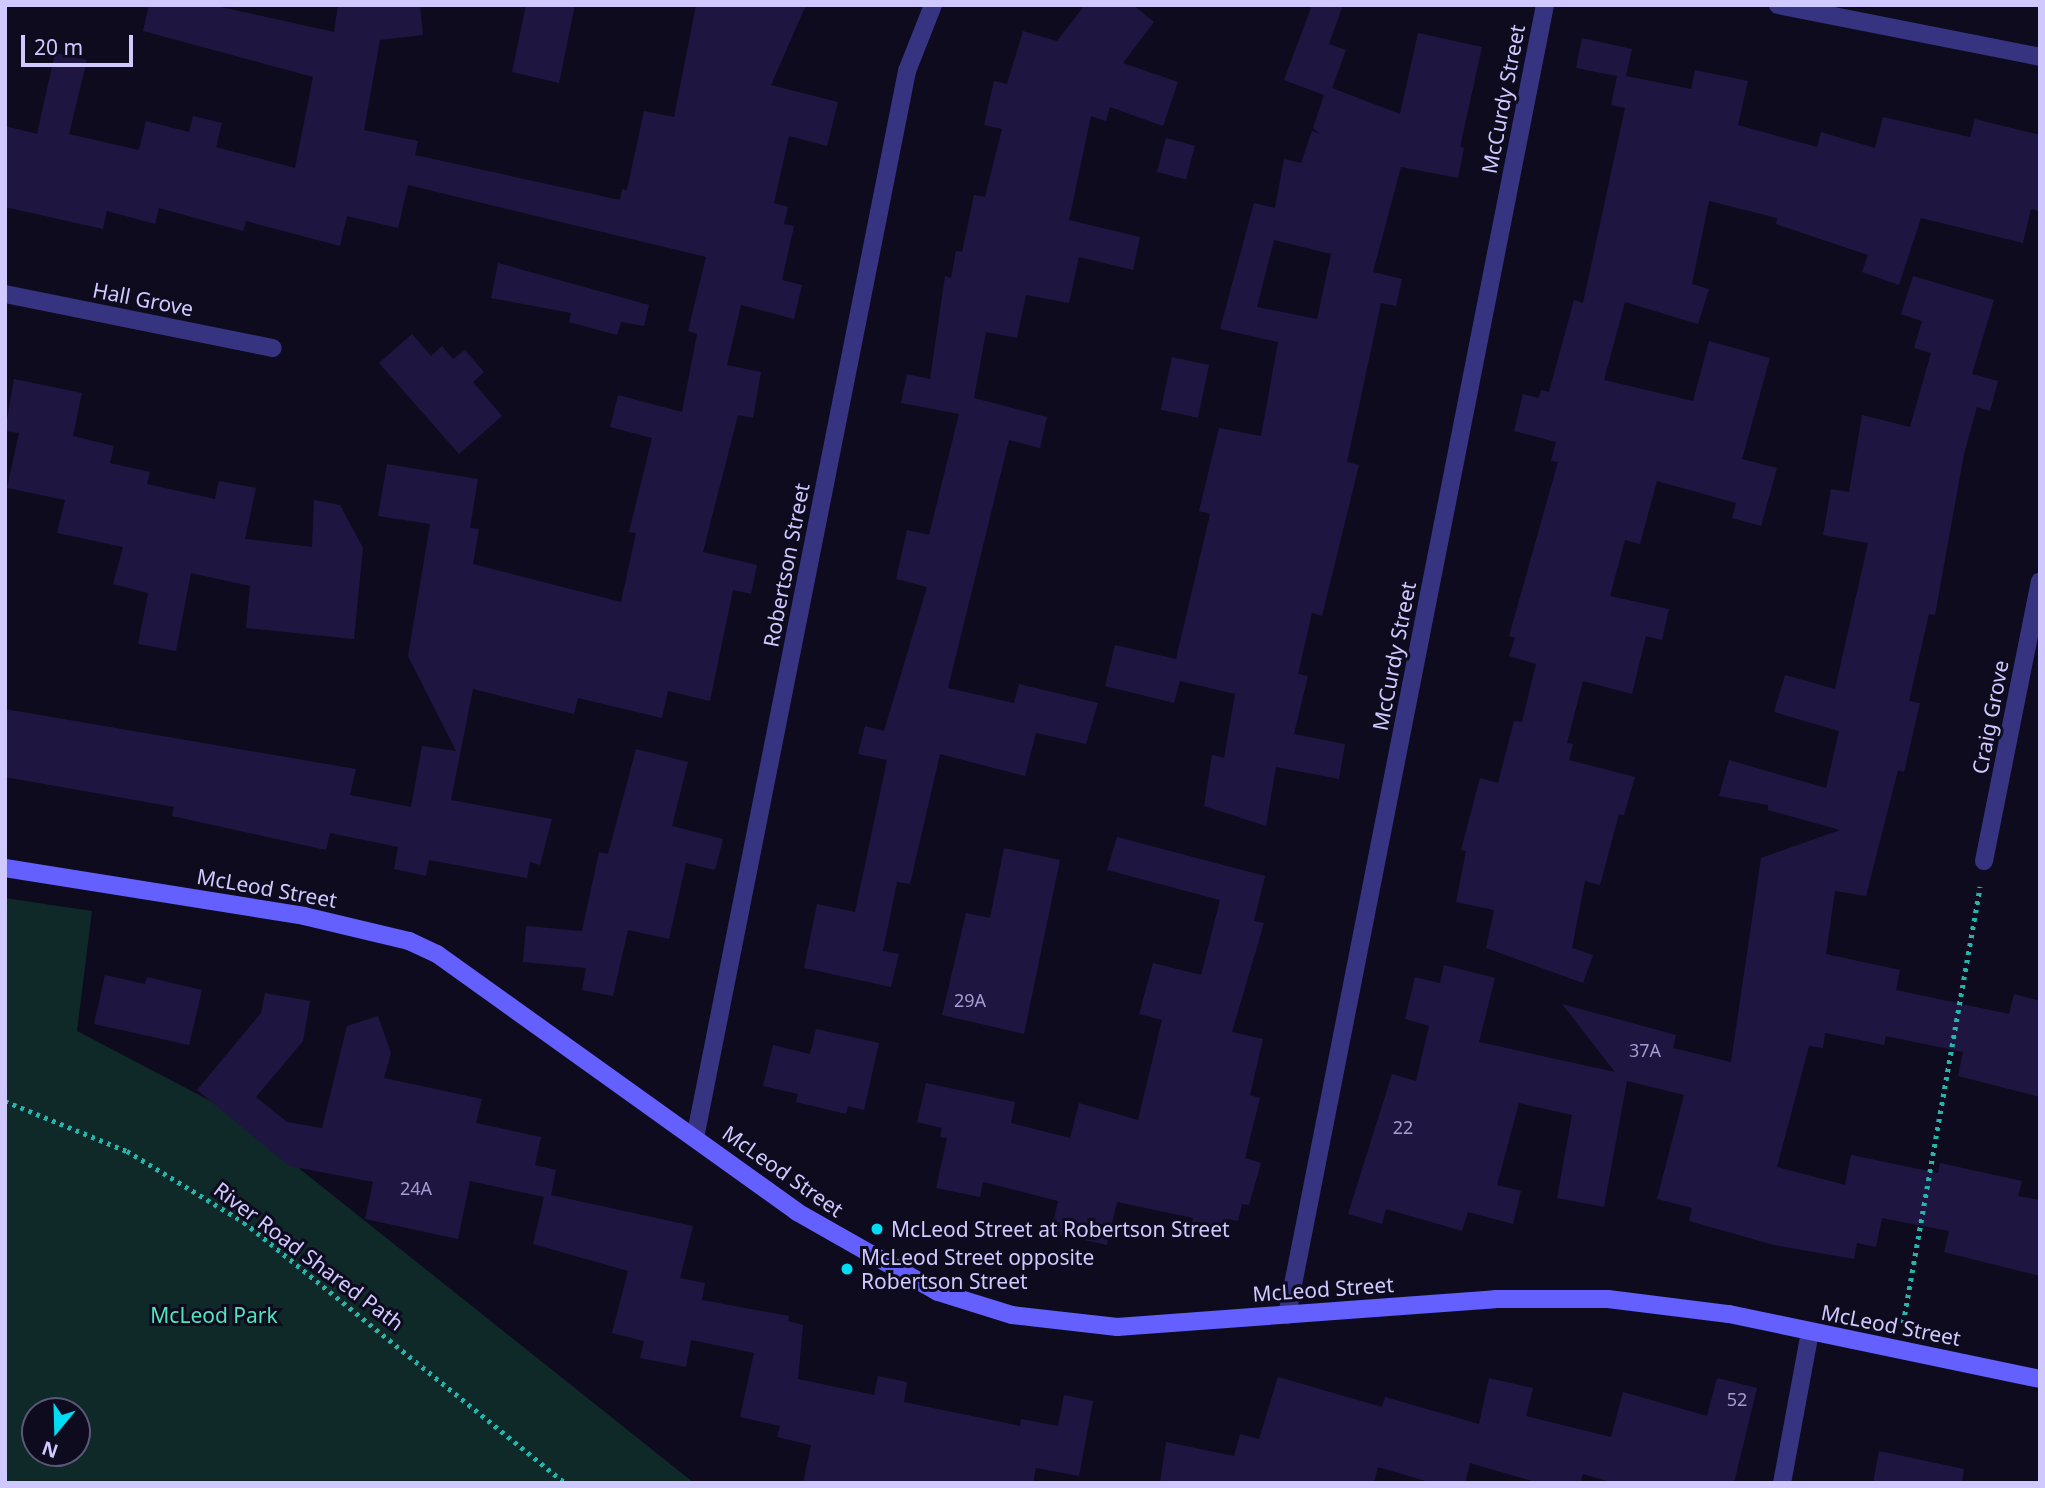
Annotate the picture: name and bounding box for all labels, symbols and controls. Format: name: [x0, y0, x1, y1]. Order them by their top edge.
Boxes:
scale bar: [24, 21, 136, 65]
street label: McCurdy Street: [1476, 22, 1530, 176]
text: 20 m: [34, 33, 83, 61]
street label: Hall Grove: [91, 277, 195, 321]
street label: Robertson Street: [758, 481, 814, 649]
street label: McCurdy Street: [1367, 579, 1421, 733]
street label: Craig Grove: [1967, 658, 2013, 776]
street label: McLeod Street: [195, 863, 339, 913]
house number: 29A: [954, 989, 986, 1011]
house number: 37A: [1629, 1039, 1661, 1061]
house number: 22: [1393, 1116, 1413, 1138]
street label: McLeod Street: [718, 1120, 848, 1222]
street label: River Road Shared Path: [209, 1176, 409, 1336]
house number: 24A: [400, 1177, 432, 1199]
place label: McLeod Street at Robertson Street: [891, 1216, 1230, 1242]
marker: McLeod Street at Robertson Street: [869, 1221, 885, 1237]
place label: McLeod Street opposite Robertson Street: [861, 1244, 1094, 1294]
marker: McLeod Street opposite Robertson Street: [839, 1261, 855, 1277]
street label: McLeod Street: [1251, 1271, 1395, 1307]
street label: McLeod Street: [1819, 1299, 1963, 1351]
park label: McLeod Park: [150, 1302, 278, 1328]
house number: 52: [1727, 1388, 1747, 1410]
north arrow: [21, 1397, 91, 1467]
text: N: [38, 1435, 61, 1465]

